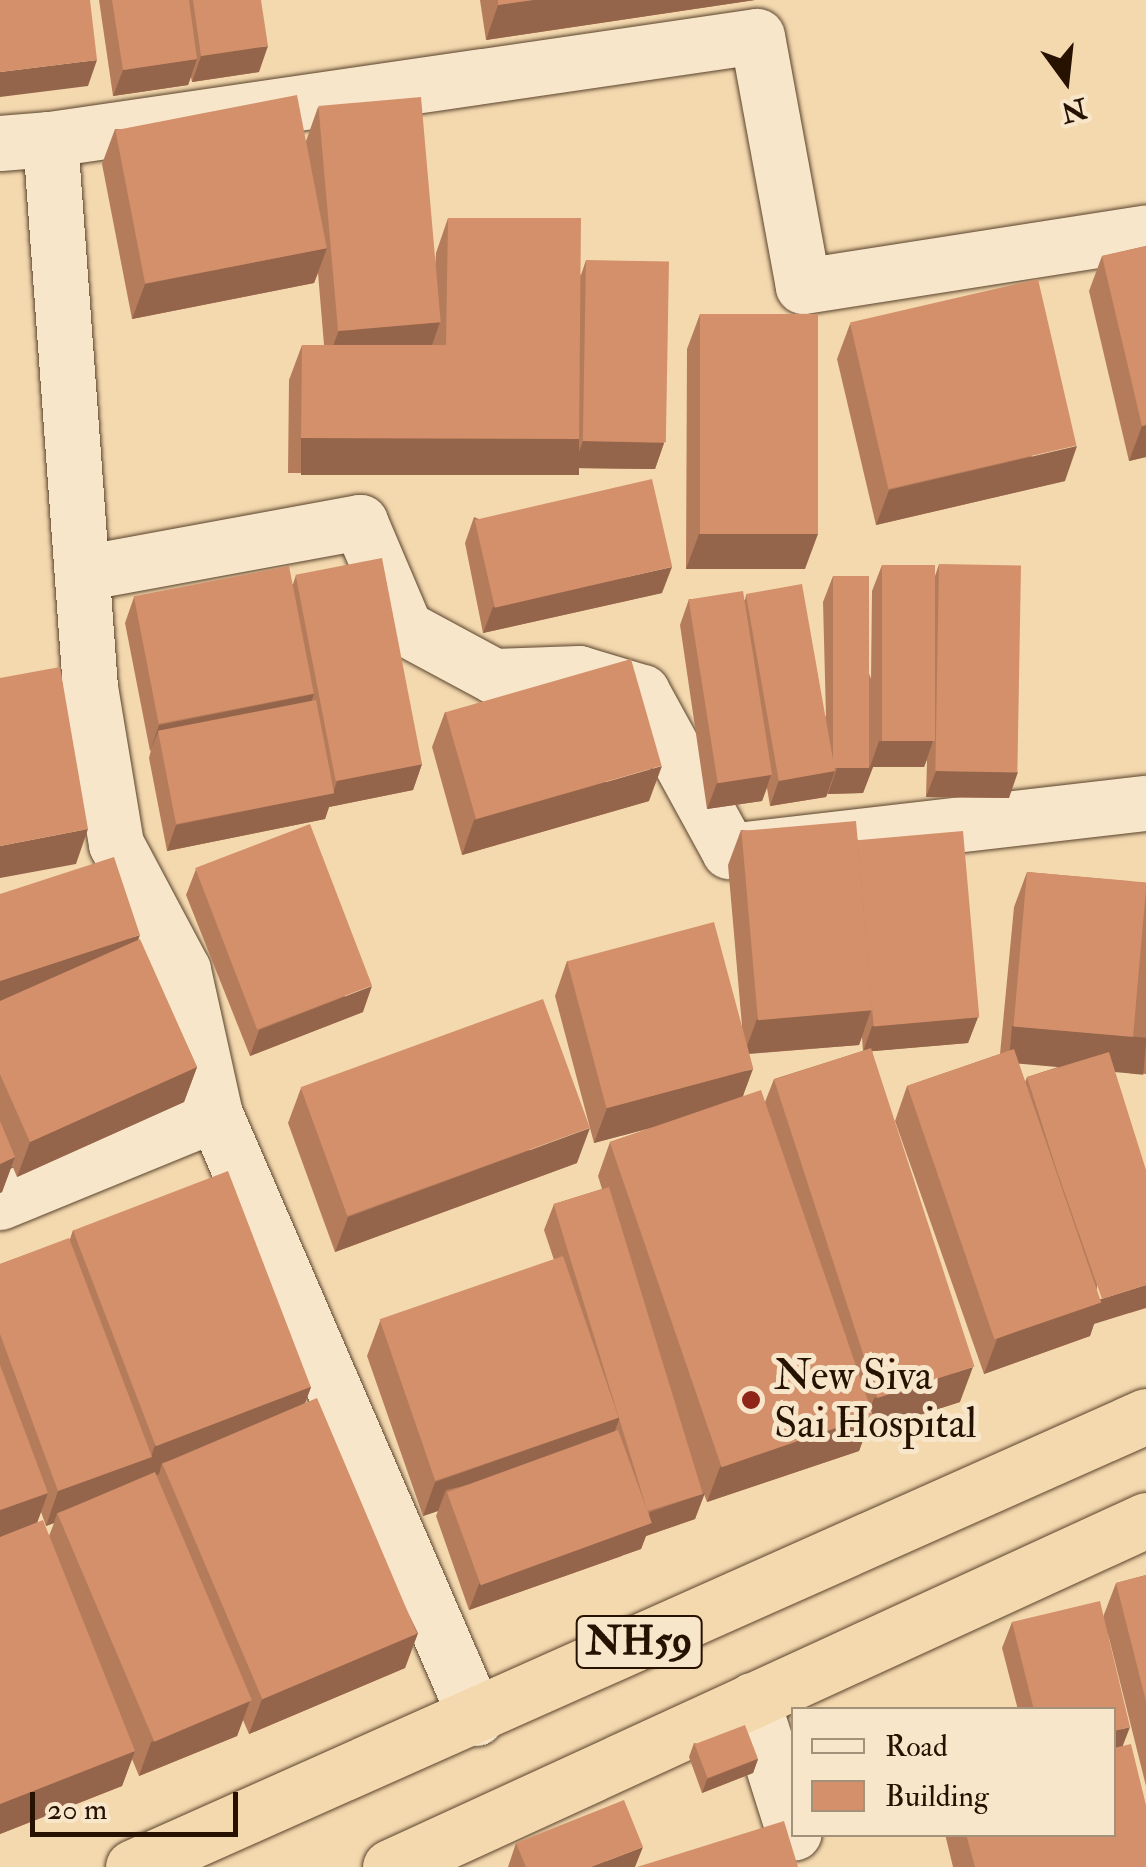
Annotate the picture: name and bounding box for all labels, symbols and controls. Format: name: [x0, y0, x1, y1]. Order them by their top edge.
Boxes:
north arrow: [1016, 30, 1116, 130]
text: N: [1057, 89, 1091, 130]
place label: New Siva Sai Hospital: [774, 1351, 977, 1450]
marker: New Siva Sai Hospital: [738, 1387, 764, 1413]
road number: NH59: [574, 1607, 704, 1677]
legend: [791, 1707, 1116, 1837]
text: Road: [885, 1728, 948, 1765]
scale bar: [35, 1772, 242, 1834]
text: Building: [885, 1778, 989, 1815]
text: 20 m: [47, 1791, 107, 1828]

